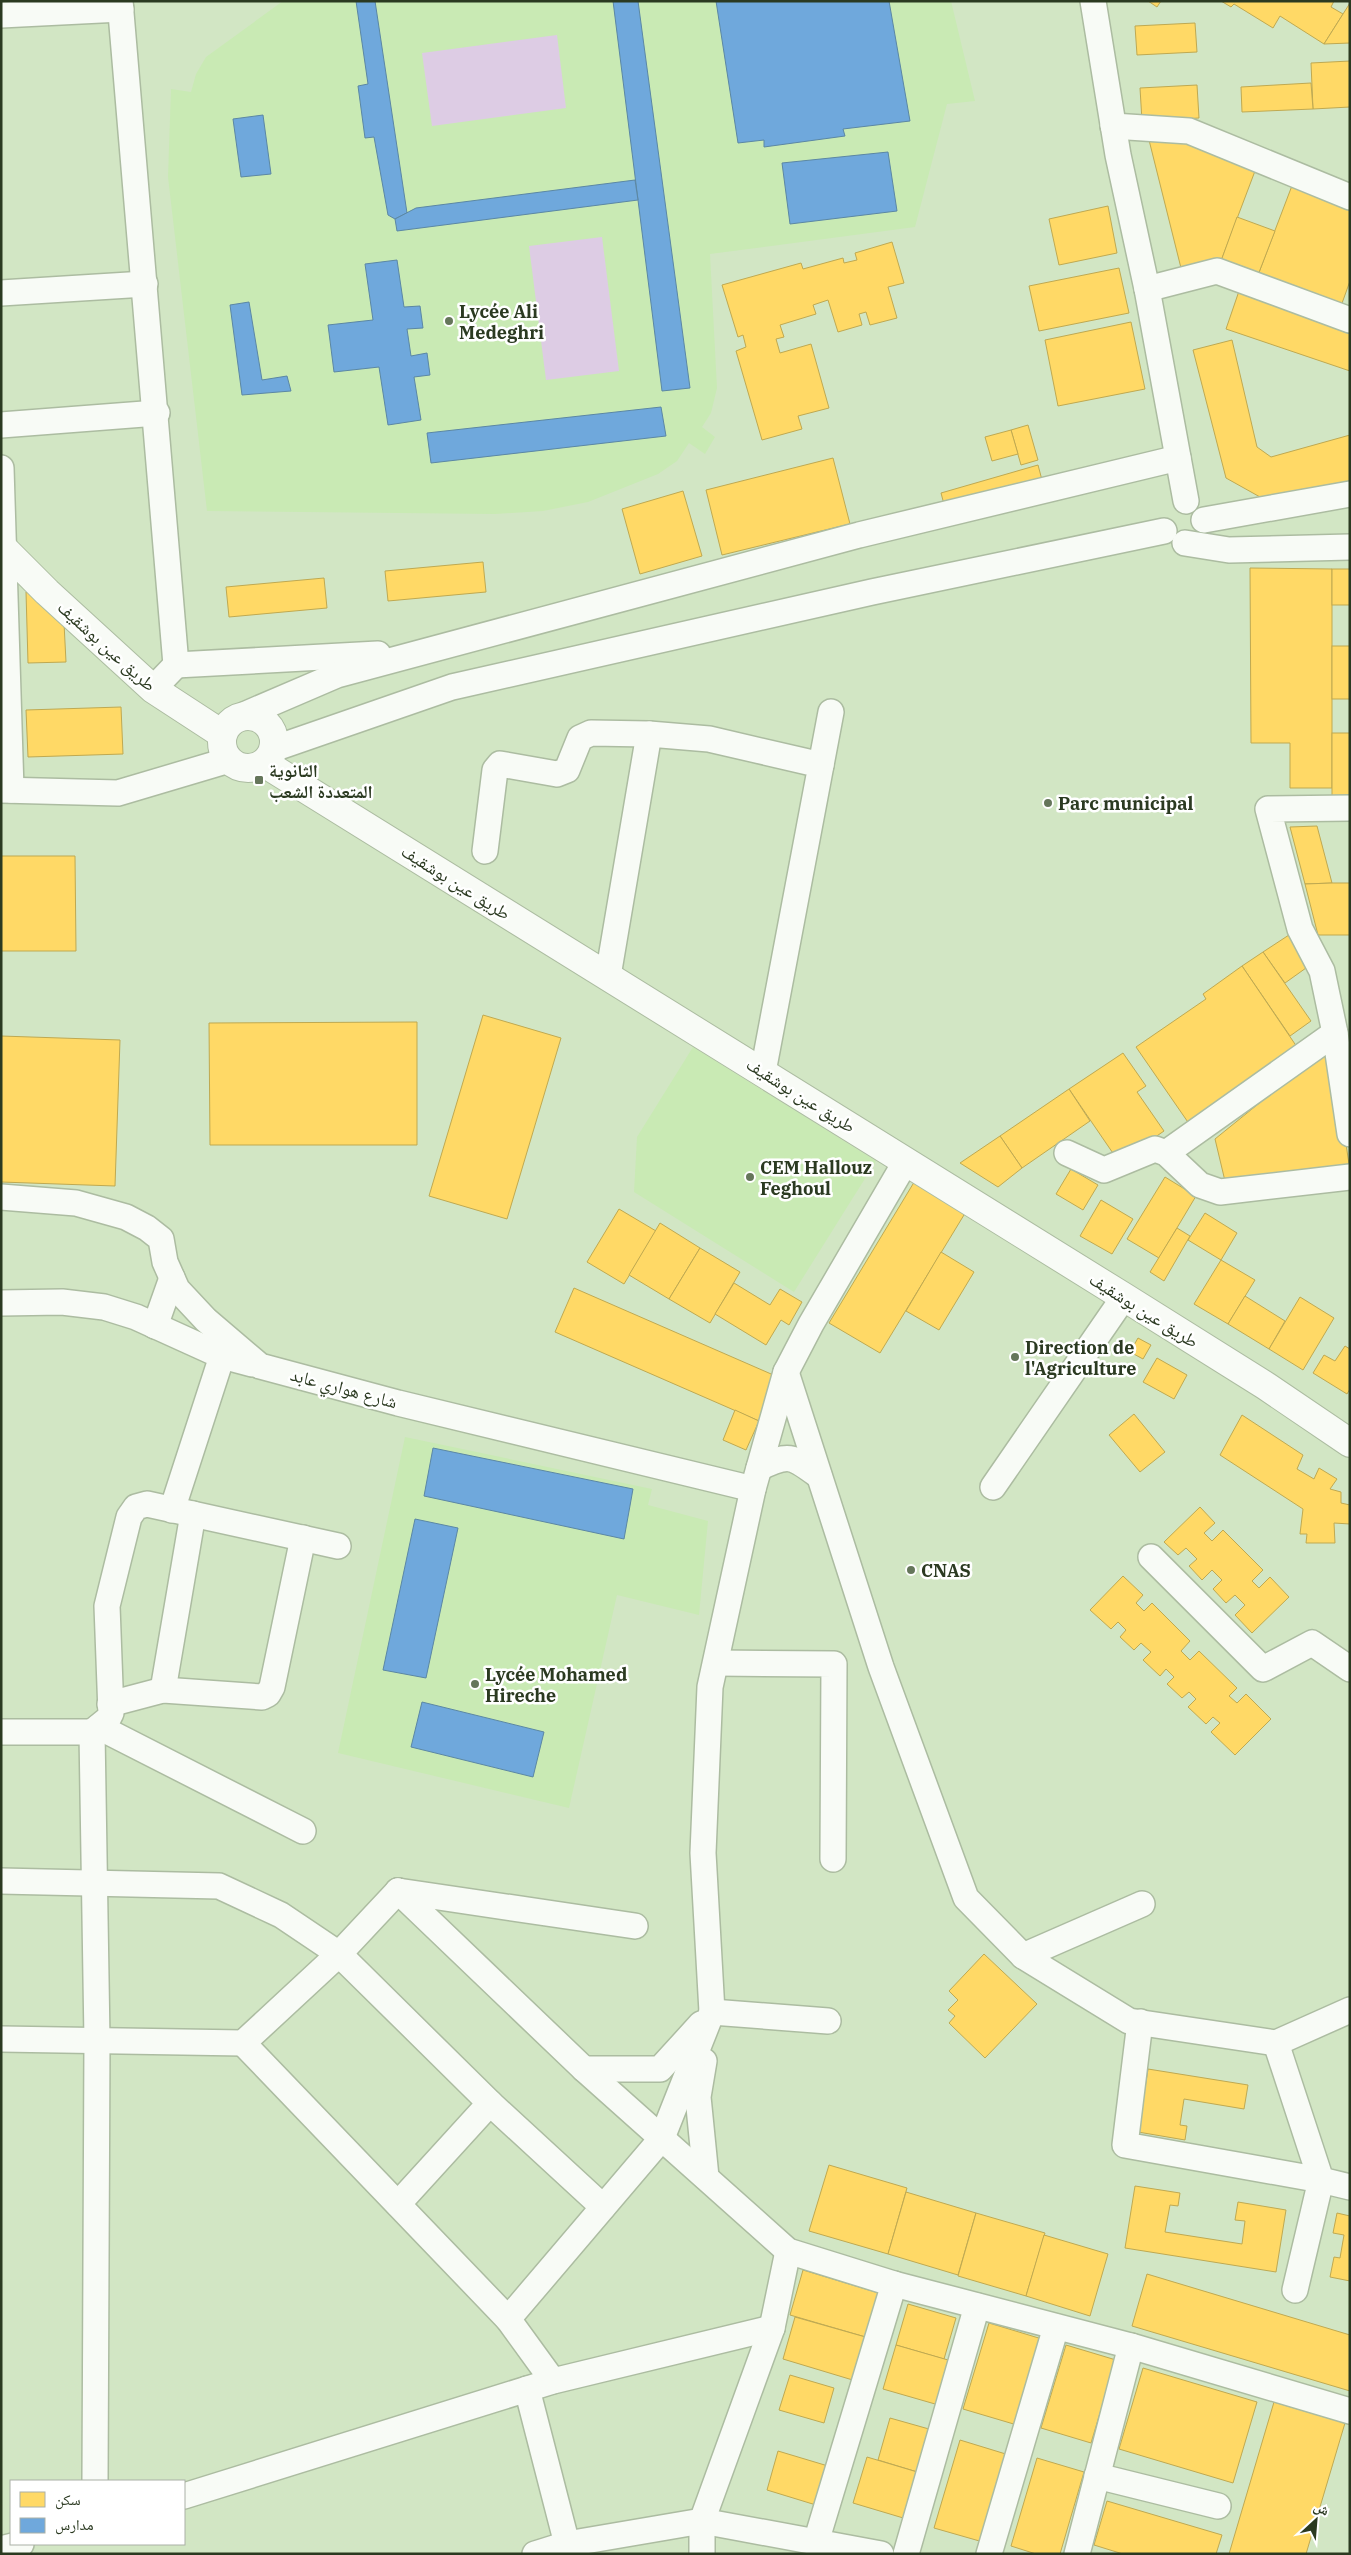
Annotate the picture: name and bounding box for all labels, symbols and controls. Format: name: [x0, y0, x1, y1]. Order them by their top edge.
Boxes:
place label: Lycée Ali Medeghri: [459, 300, 544, 344]
marker: Lycée Ali Medeghri: [443, 315, 455, 327]
street label: طريق عين بوشقيف: [53, 596, 161, 696]
place label: الثانوية المتعددة الشعب: [269, 759, 373, 803]
marker: الثانوية المتعددة الشعب: [253, 774, 265, 786]
place label: Parc municipal: [1058, 792, 1194, 815]
marker: Parc municipal: [1042, 797, 1054, 809]
street label: طريق عين بوشقيف: [397, 839, 515, 925]
street label: طريق عين بوشقيف: [742, 1052, 860, 1138]
place label: CEM Hallouz Feghoul: [760, 1156, 872, 1200]
marker: CEM Hallouz Feghoul: [744, 1171, 756, 1183]
street label: طريق عين بوشقيف: [1085, 1267, 1203, 1353]
place label: Direction de l'Agriculture: [1025, 1336, 1137, 1380]
marker: Direction de l'Agriculture: [1009, 1351, 1021, 1363]
street label: شارع هواري عابد: [287, 1363, 400, 1417]
place label: CNAS: [921, 1559, 971, 1582]
marker: CNAS: [905, 1564, 917, 1576]
place label: Lycée Mohamed Hireche: [485, 1663, 627, 1707]
marker: Lycée Mohamed Hireche: [469, 1678, 481, 1690]
legend: [10, 2480, 185, 2545]
text: سكن: [55, 2490, 81, 2510]
north arrow: [1291, 2495, 1341, 2545]
text: ش: [1311, 2497, 1332, 2520]
text: مدارس: [55, 2515, 94, 2535]

